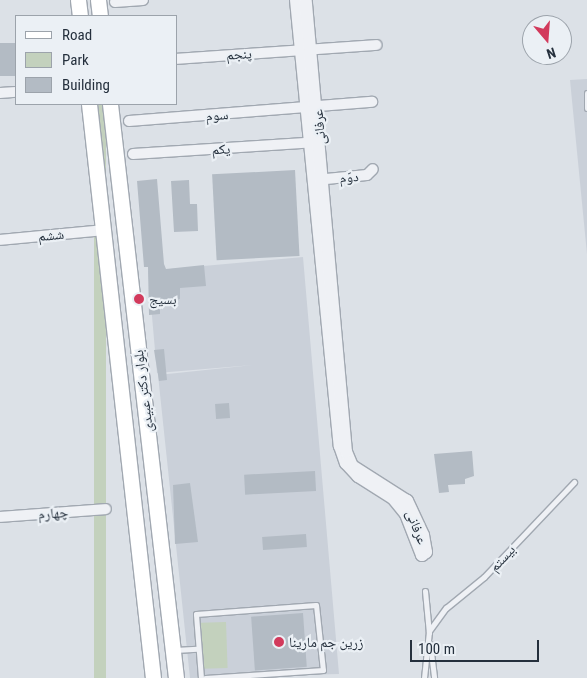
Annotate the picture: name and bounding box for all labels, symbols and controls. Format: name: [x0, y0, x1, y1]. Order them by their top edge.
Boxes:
legend: [15, 15, 178, 105]
north arrow: [522, 15, 572, 65]
text: Road: [62, 26, 92, 44]
text: N: [545, 44, 558, 62]
street label: پنجم: [226, 45, 252, 63]
text: Park: [62, 51, 89, 69]
text: Building: [62, 76, 110, 94]
street label: سوم: [205, 106, 229, 124]
street label: عرفانی: [309, 109, 329, 145]
street label: یکم: [211, 140, 231, 158]
street label: دوّم: [339, 168, 359, 186]
street label: ششم: [37, 226, 65, 244]
place label: بسیج: [149, 291, 176, 307]
marker: بسیج: [133, 293, 145, 305]
street label: بلوار دکتر عبیدی: [130, 349, 156, 433]
street label: چهارم: [37, 504, 69, 522]
street label: عرفانی: [403, 507, 431, 547]
street label: بیستم: [485, 541, 519, 575]
scale bar: [412, 630, 541, 662]
place label: زرین جم مارینا: [289, 634, 363, 650]
marker: زرین جم مارینا: [273, 636, 285, 648]
text: 100 m: [418, 640, 455, 658]

